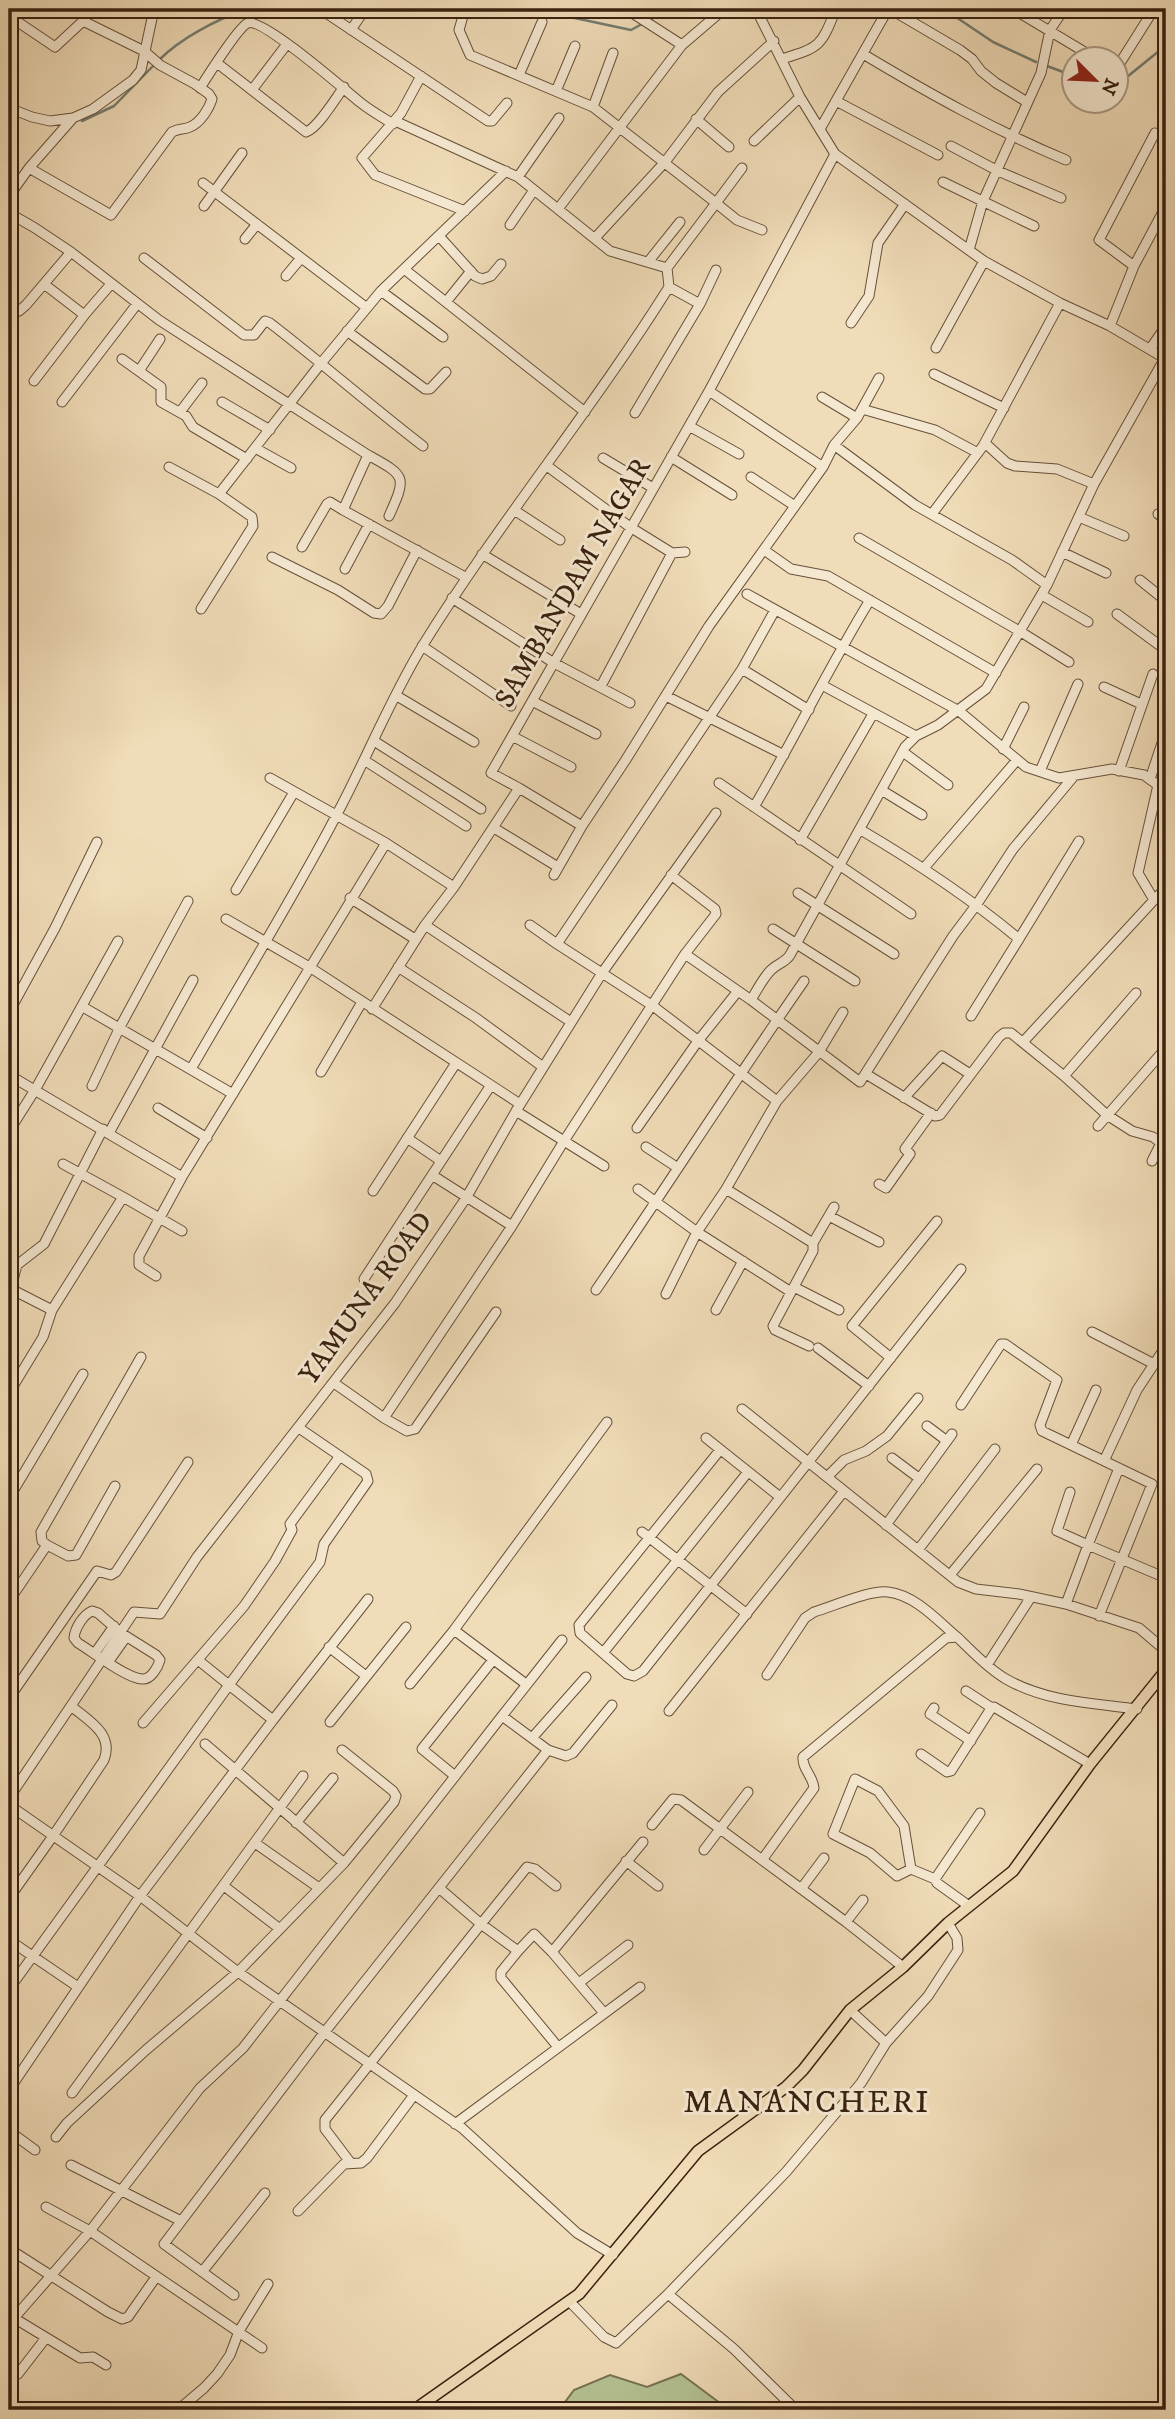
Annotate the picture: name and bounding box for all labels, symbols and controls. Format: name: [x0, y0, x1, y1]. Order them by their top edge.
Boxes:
north arrow: [1060, 46, 1130, 116]
text: N: [1095, 74, 1123, 98]
street label: SAMBANDAM NAGAR: [487, 452, 659, 714]
street label: YAMUNA ROAD: [292, 1205, 440, 1391]
district label: MANANCHERI: [684, 2083, 930, 2123]

